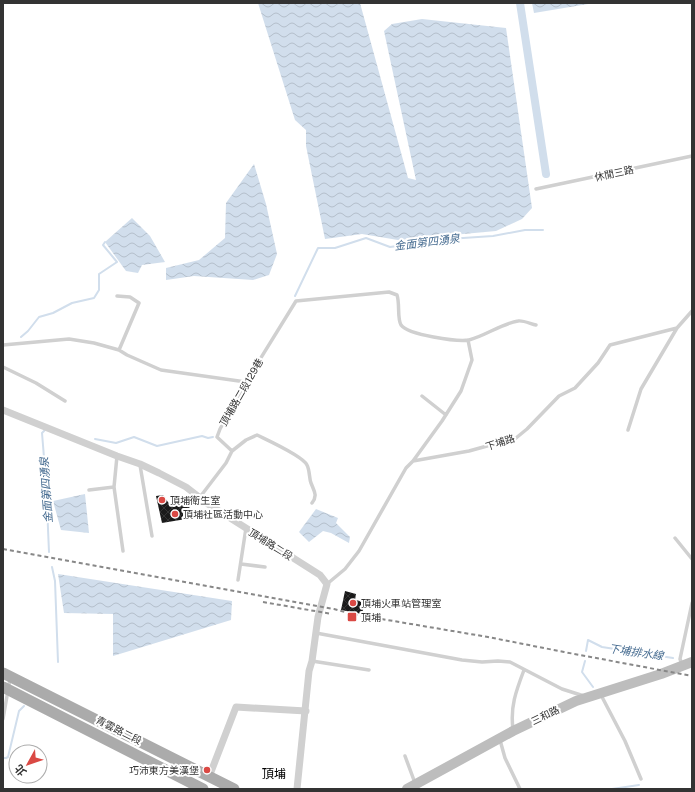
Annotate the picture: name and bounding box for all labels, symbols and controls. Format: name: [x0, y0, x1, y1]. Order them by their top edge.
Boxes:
street label: 休閒三路: [593, 163, 635, 183]
water label: 金面第四湧泉: [394, 232, 461, 252]
street label: 頂埔路二段129巷: [217, 356, 265, 428]
street label: 下埔路: [484, 432, 516, 452]
water label: 金面第四湧泉: [38, 456, 54, 523]
place label: 頂埔衛生室: [170, 494, 220, 506]
marker: 頂埔衛生室: [157, 495, 167, 505]
place label: 頂埔社區活動中心: [183, 508, 263, 520]
marker: 頂埔社區活動中心: [170, 509, 180, 519]
street label: 頂埔路二段: [247, 526, 295, 562]
place label: 頂埔火車站管理室: [361, 597, 441, 609]
marker: 頂埔火車站管理室: [348, 598, 358, 608]
marker: 頂埔: [346, 611, 358, 623]
place label: 頂埔: [361, 611, 381, 623]
water label: 下埔排水線: [608, 642, 666, 662]
street label: 三和路: [529, 703, 561, 727]
street label: 青雲路二段: [94, 713, 144, 747]
north arrow: [8, 744, 48, 784]
text: 北: [12, 762, 28, 778]
place label: 巧沛東方美漢堡: [129, 764, 199, 776]
marker: 巧沛東方美漢堡: [202, 765, 212, 775]
district label: 頂埔: [262, 767, 286, 781]

